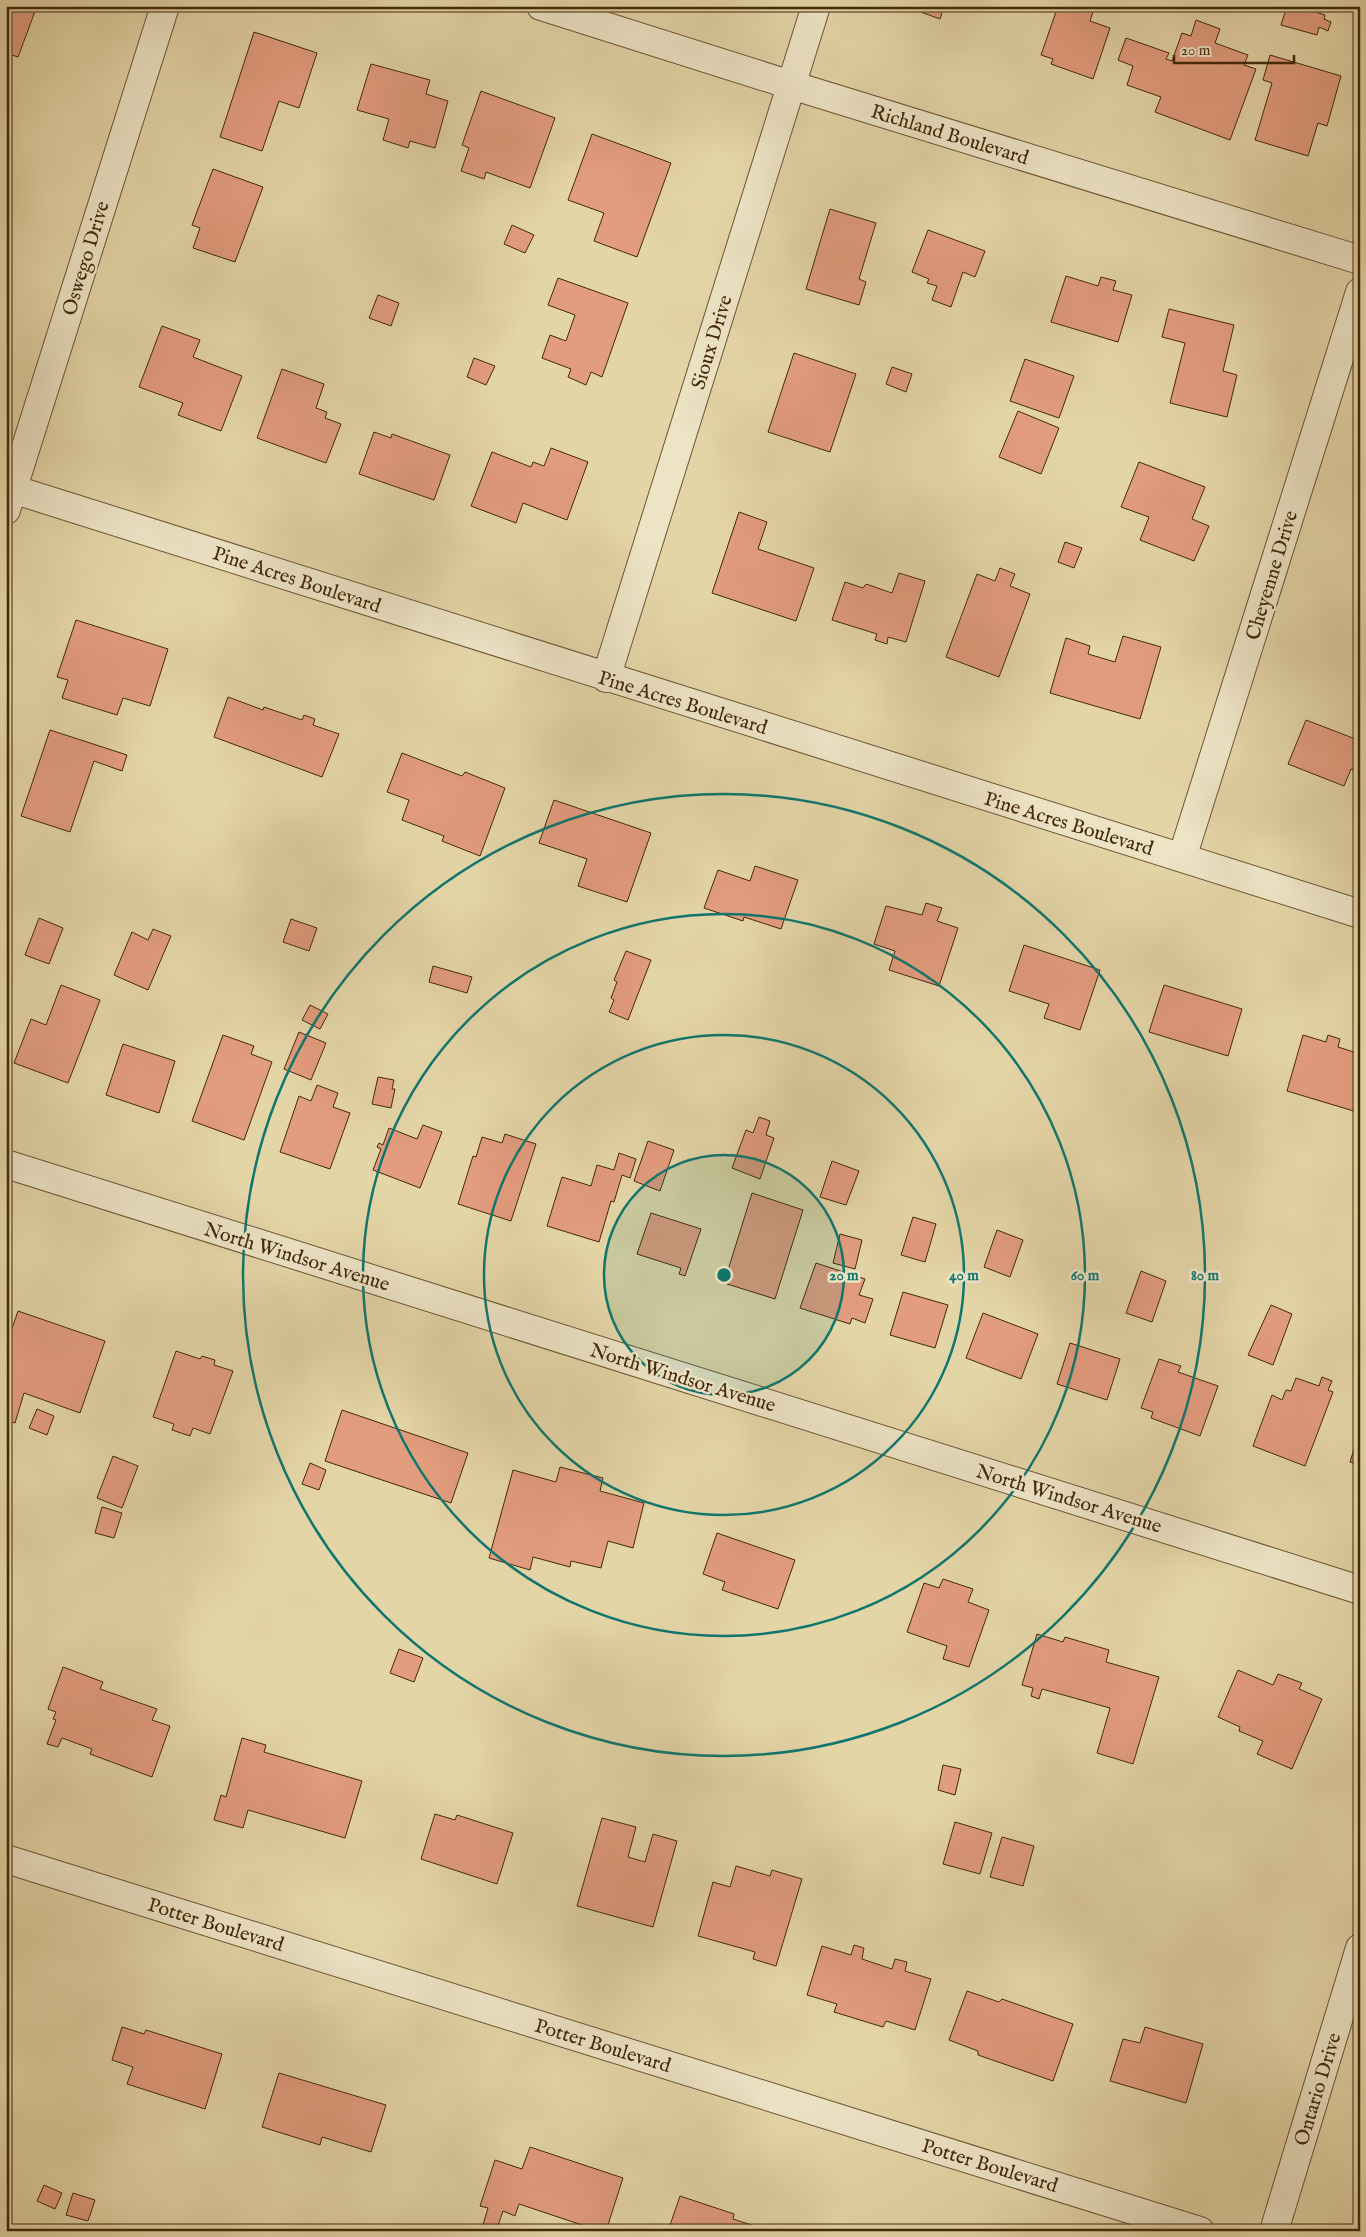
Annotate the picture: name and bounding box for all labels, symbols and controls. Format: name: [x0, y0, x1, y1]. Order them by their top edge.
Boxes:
scale bar: [1174, 32, 1294, 64]
text: 20 m: [1181, 41, 1211, 60]
street label: Richland Boulevard: [868, 100, 1032, 171]
street label: Oswego Drive: [57, 198, 116, 319]
street label: Sioux Drive: [686, 292, 739, 393]
street label: Cheyenne Drive: [1241, 508, 1304, 643]
street label: Pine Acres Boulevard: [209, 541, 384, 620]
street label: Pine Acres Boulevard: [595, 666, 770, 741]
street label: Pine Acres Boulevard: [981, 787, 1156, 862]
street label: North Windsor Avenue: [201, 1217, 392, 1298]
centre of rings: [715, 1266, 733, 1284]
text: 20 m: [829, 1266, 859, 1285]
text: 40 m: [949, 1266, 979, 1285]
text: 60 m: [1071, 1266, 1100, 1285]
text: 80 m: [1191, 1266, 1219, 1285]
street label: North Windsor Avenue: [587, 1338, 778, 1419]
street label: North Windsor Avenue: [973, 1459, 1164, 1540]
street label: Potter Boulevard: [145, 1893, 287, 1958]
street label: Potter Boulevard: [532, 2014, 674, 2079]
street label: Ontario Drive: [1289, 2030, 1347, 2149]
street label: Potter Boulevard: [919, 2134, 1061, 2199]

